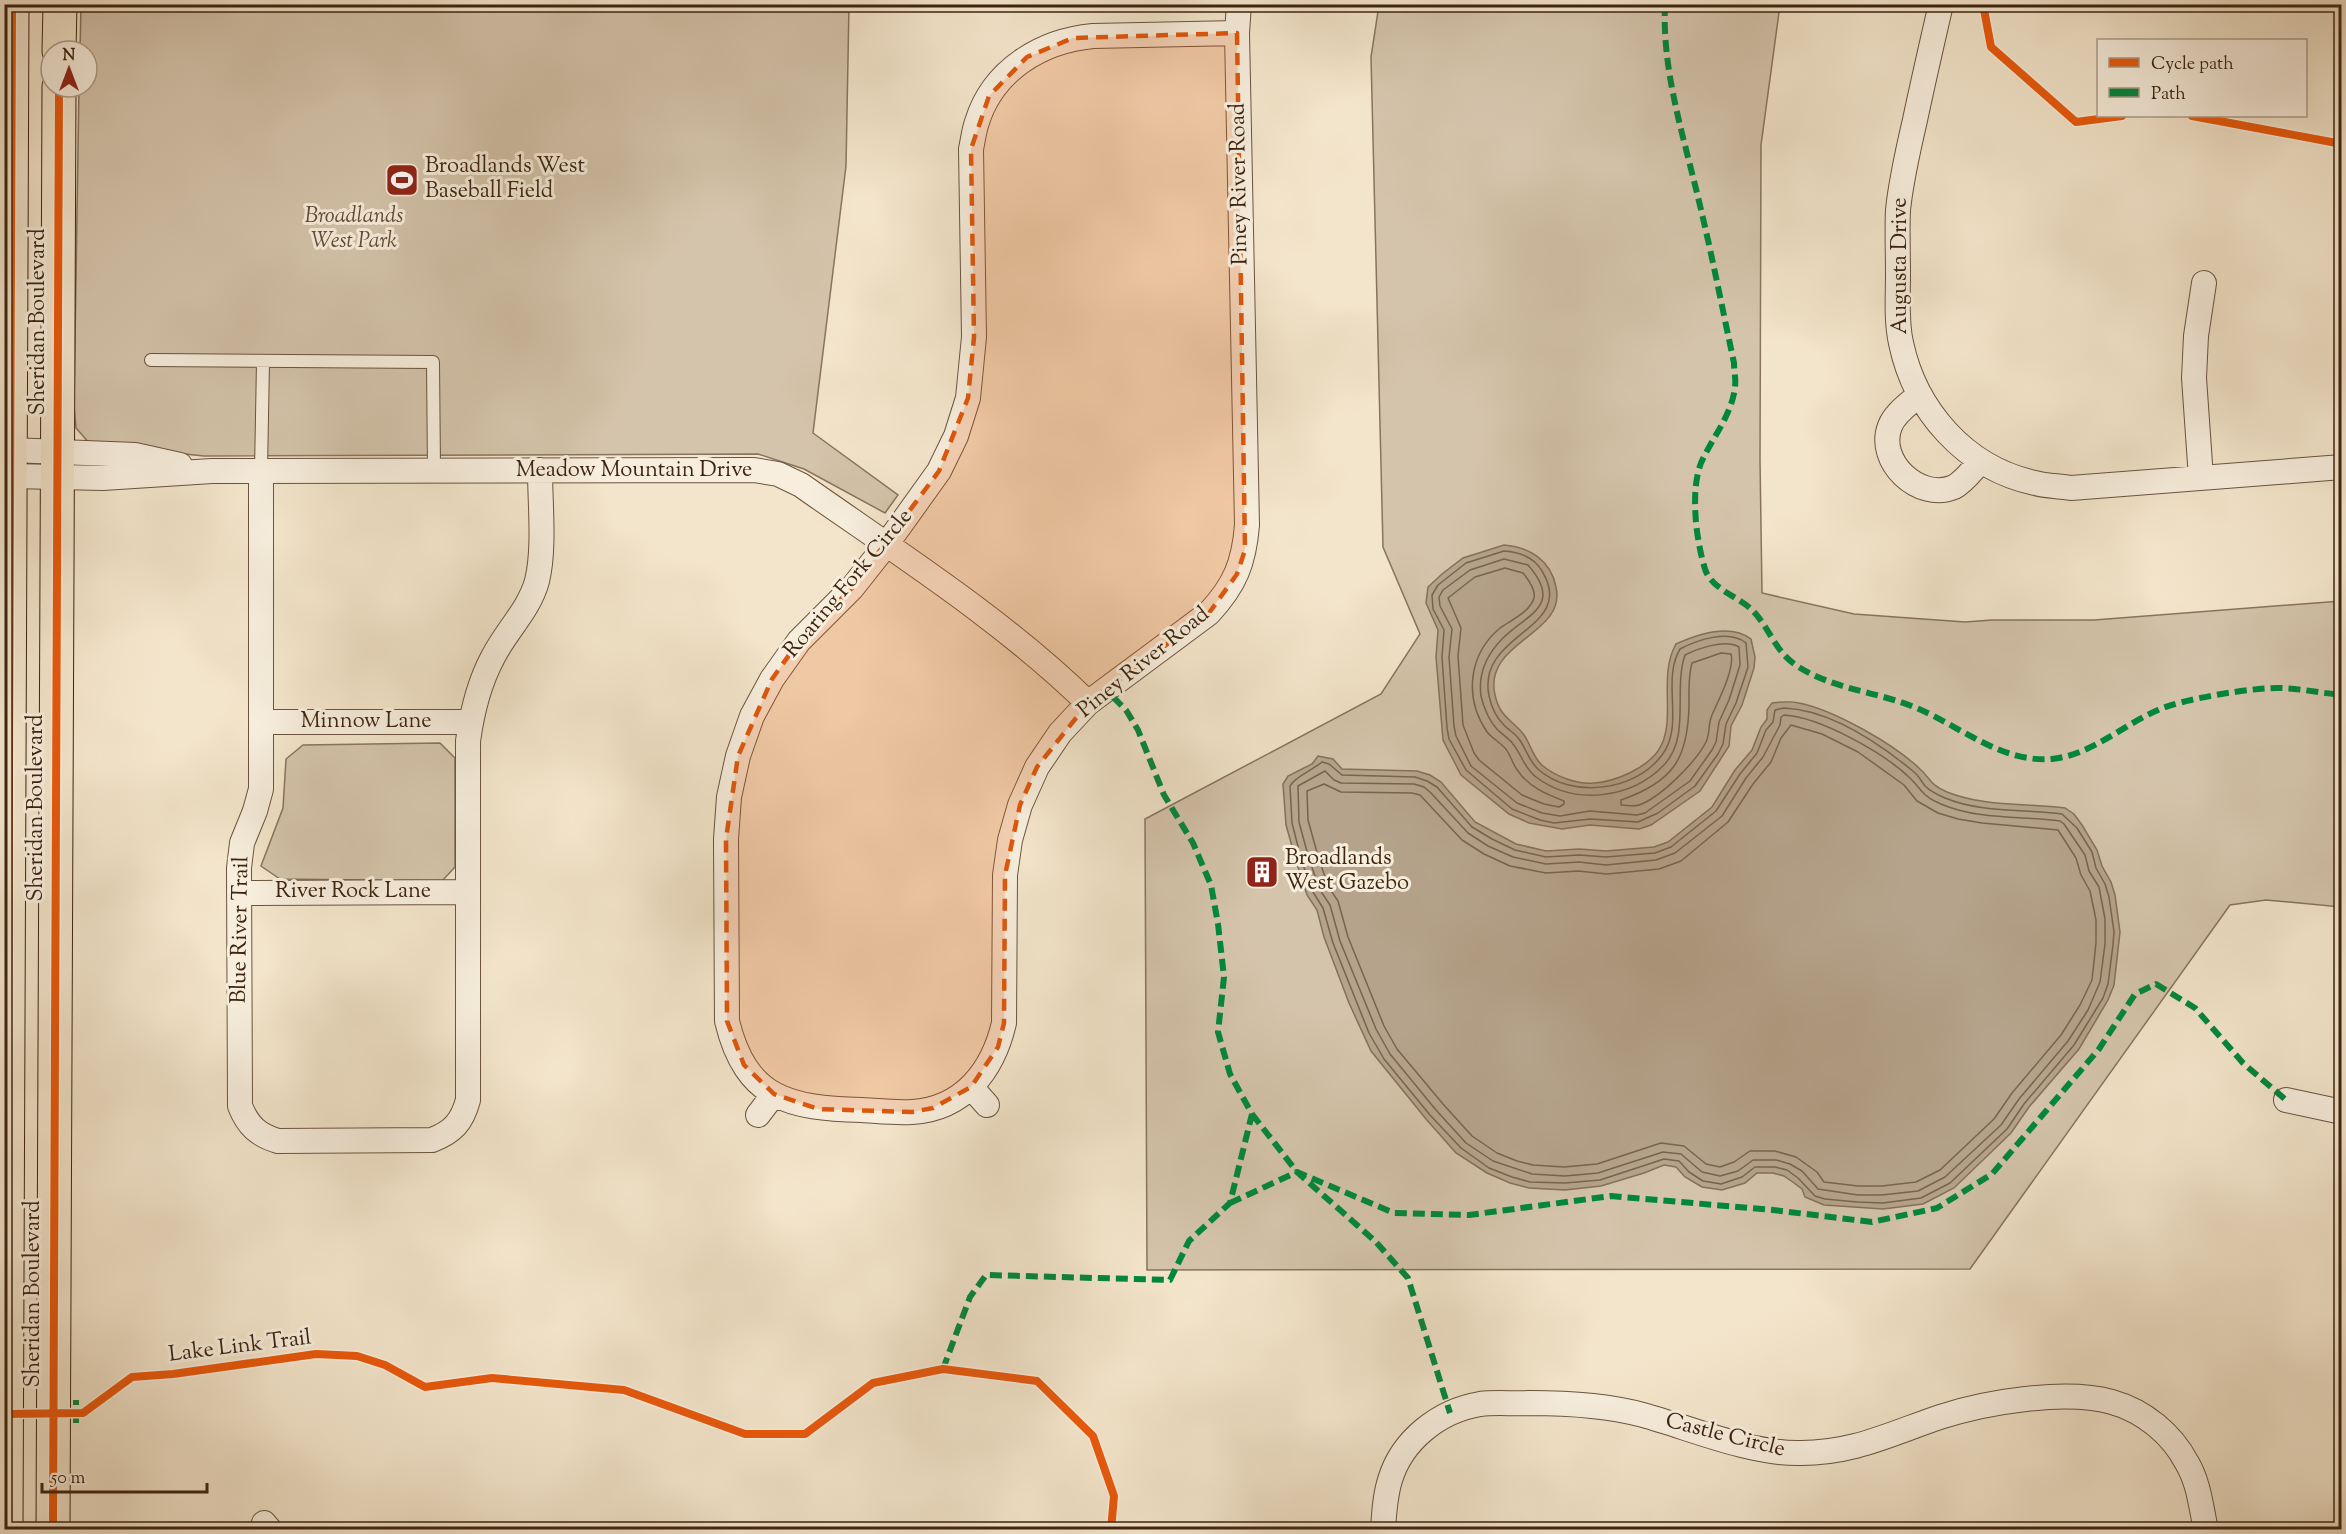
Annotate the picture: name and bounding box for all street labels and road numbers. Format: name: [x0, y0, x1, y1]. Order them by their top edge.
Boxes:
street label: Piney River Road: [1223, 103, 1257, 265]
street label: Augusta Drive: [1885, 197, 1917, 335]
street label: Sheridan Boulevard: [23, 228, 55, 416]
street label: Meadow Mountain Drive: [516, 455, 752, 487]
street label: Roaring Fork Circle: [777, 502, 921, 666]
street label: Piney River Road: [1071, 600, 1217, 726]
street label: Minnow Lane: [300, 706, 432, 738]
street label: Sheridan Boulevard: [21, 714, 53, 902]
street label: Blue River Trail: [224, 856, 258, 1004]
street label: River Rock Lane: [275, 876, 431, 908]
street label: Sheridan Boulevard: [18, 1200, 50, 1388]
street label: Lake Link Trail: [167, 1322, 313, 1372]
street label: Castle Circle: [1662, 1406, 1788, 1466]

